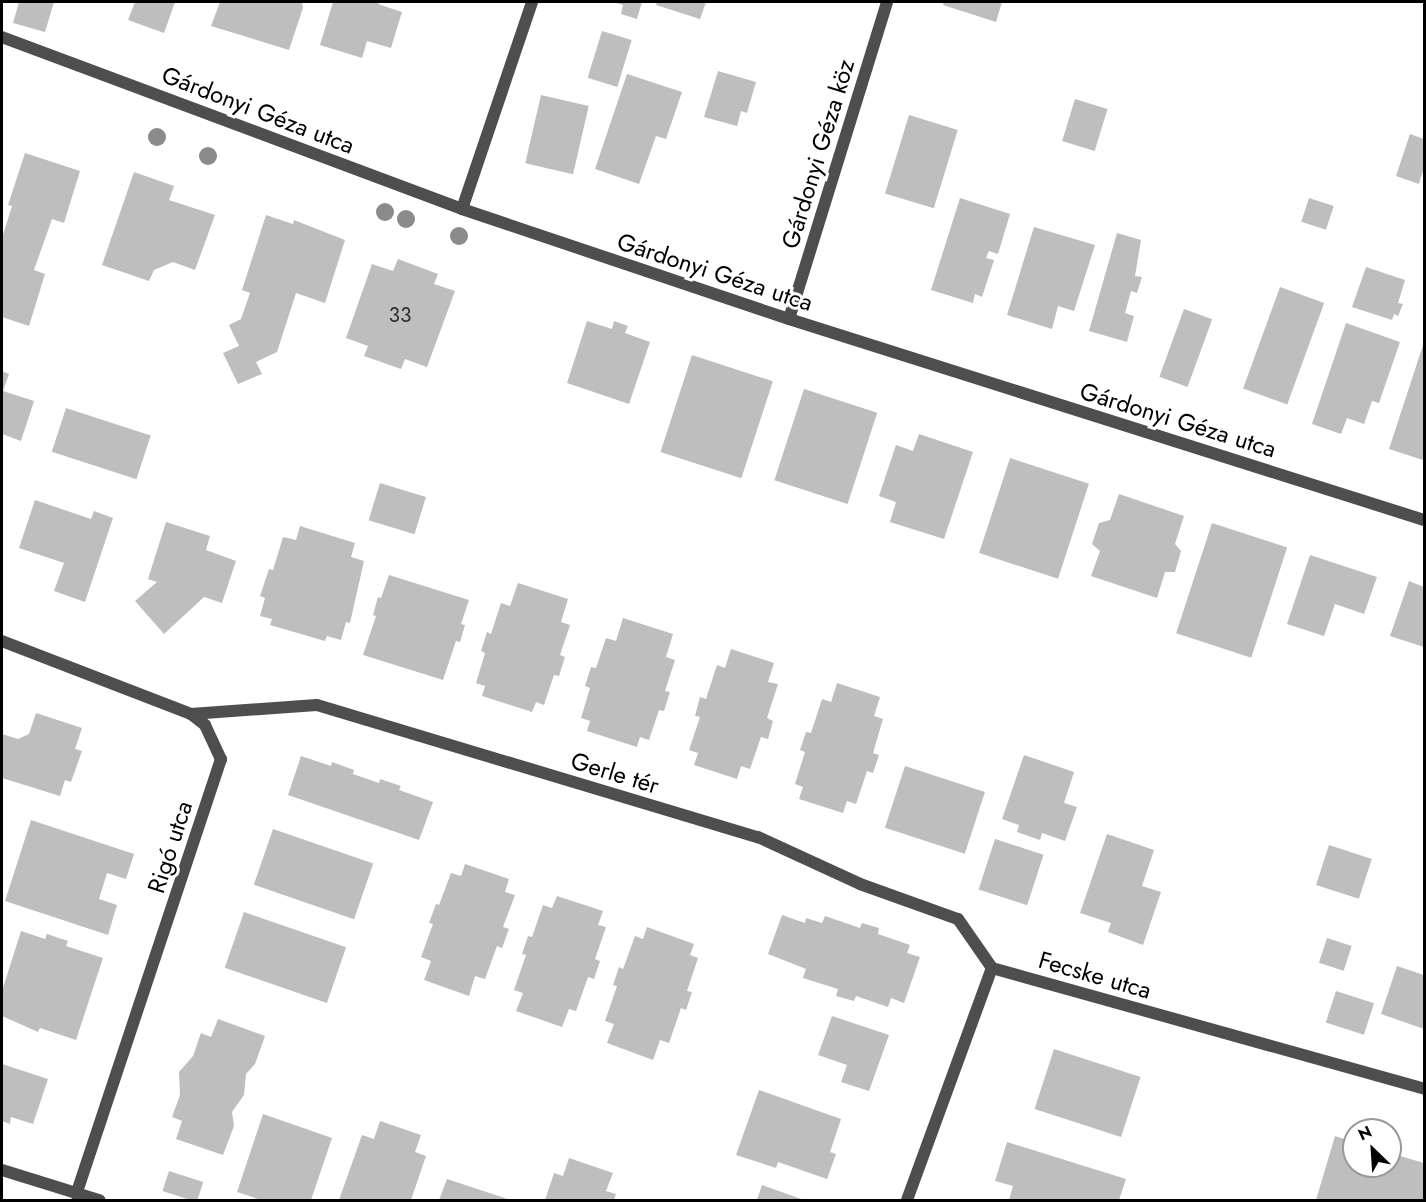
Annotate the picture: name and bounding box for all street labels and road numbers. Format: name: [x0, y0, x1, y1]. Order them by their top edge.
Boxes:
street label: Gárdonyi Géza köz: [776, 56, 860, 252]
street label: Gárdonyi Géza utca: [158, 60, 358, 160]
street label: Gárdonyi Géza utca: [614, 227, 816, 317]
street label: Gárdonyi Géza utca: [1076, 376, 1280, 464]
street label: Gerle tér: [567, 746, 663, 800]
street label: Rigó utca: [142, 797, 198, 897]
street label: Fecske utca: [1035, 945, 1155, 1005]

